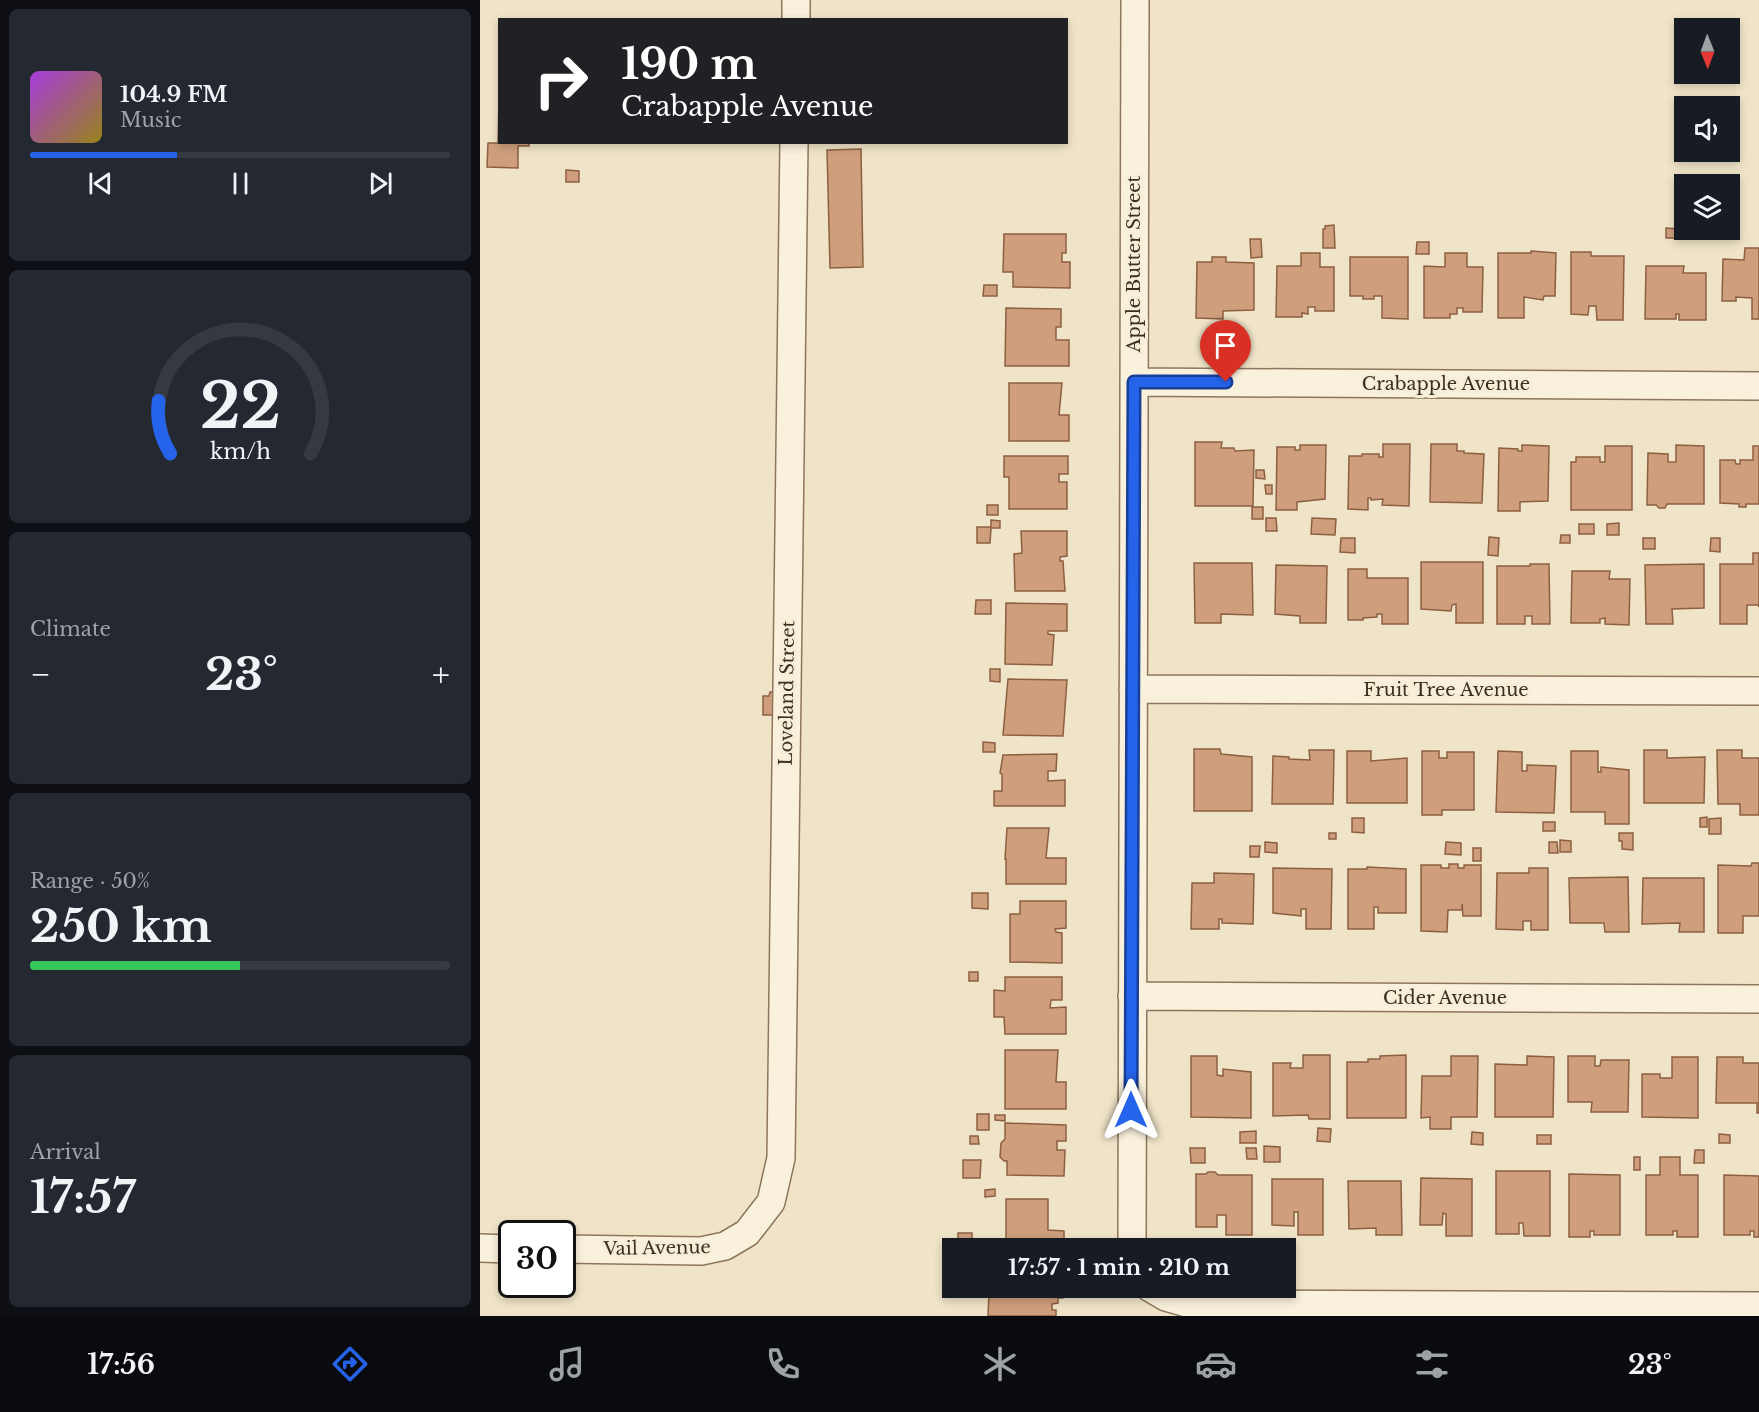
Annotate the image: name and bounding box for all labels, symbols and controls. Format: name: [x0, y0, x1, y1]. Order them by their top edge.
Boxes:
north arrow: [1674, 18, 1740, 84]
map controls: [1674, 18, 1740, 240]
text: 190 m: [621, 38, 757, 90]
icon: right: [522, 42, 600, 120]
text: 104.9 FM: [120, 81, 228, 108]
text: Crabapple Avenue: [621, 90, 874, 123]
button: sound: [1674, 96, 1740, 162]
text: Music: [120, 108, 181, 132]
icon: previous: [84, 167, 117, 200]
icon: pause: [224, 167, 257, 200]
icon: next: [364, 167, 397, 200]
button: layers: [1674, 174, 1740, 240]
street label: Apple Butter Street: [1123, 175, 1145, 353]
pin: [1200, 320, 1251, 382]
icon: arrive: [1209, 329, 1242, 362]
text: 22: [199, 367, 281, 445]
street label: Crabapple Avenue: [1362, 373, 1530, 395]
text: km/h: [210, 438, 271, 465]
text: Climate: [30, 617, 111, 641]
street label: Loveland Street: [775, 620, 799, 766]
text: 23°: [205, 646, 278, 702]
text: −: [30, 654, 51, 695]
text: +: [432, 654, 450, 695]
street label: Fruit Tree Avenue: [1363, 679, 1529, 701]
text: Range · 50%: [30, 869, 150, 893]
text: 250 km: [30, 898, 212, 954]
street label: Cider Avenue: [1383, 987, 1507, 1009]
position arrow: [1099, 1078, 1163, 1142]
text: Arrival: [30, 1140, 101, 1164]
text: 17:57: [30, 1169, 136, 1225]
speed limit sign: 30: [498, 1220, 576, 1298]
street label: Vail Avenue: [602, 1236, 711, 1260]
text: 17:57 · 1 min · 210 m: [1008, 1254, 1230, 1281]
icon: directions: [329, 1343, 371, 1385]
icon: music: [546, 1343, 588, 1385]
icon: phone: [762, 1343, 804, 1385]
icon: climate: [979, 1343, 1021, 1385]
icon: car: [1195, 1343, 1237, 1385]
icon: filters: [1411, 1343, 1453, 1385]
text: 17:56: [87, 1348, 155, 1381]
text: 23°: [1628, 1348, 1672, 1381]

